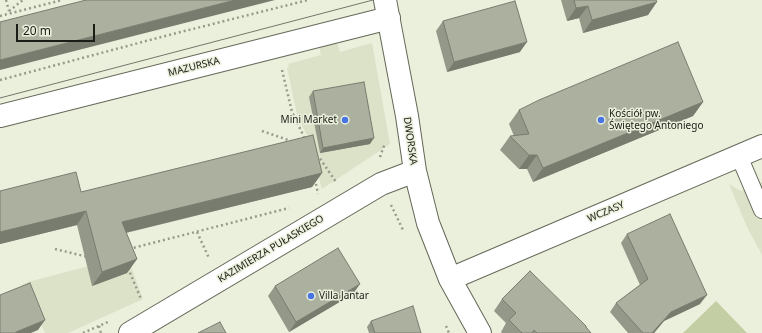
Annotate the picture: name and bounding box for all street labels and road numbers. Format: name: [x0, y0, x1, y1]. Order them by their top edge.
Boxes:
street label: MAZURSKA: [167, 55, 221, 79]
street label: DWORSKA: [401, 116, 419, 166]
street label: WCZASY: [586, 199, 626, 225]
street label: KAZIMIERZA PUŁASKIEGO: [216, 213, 326, 285]

